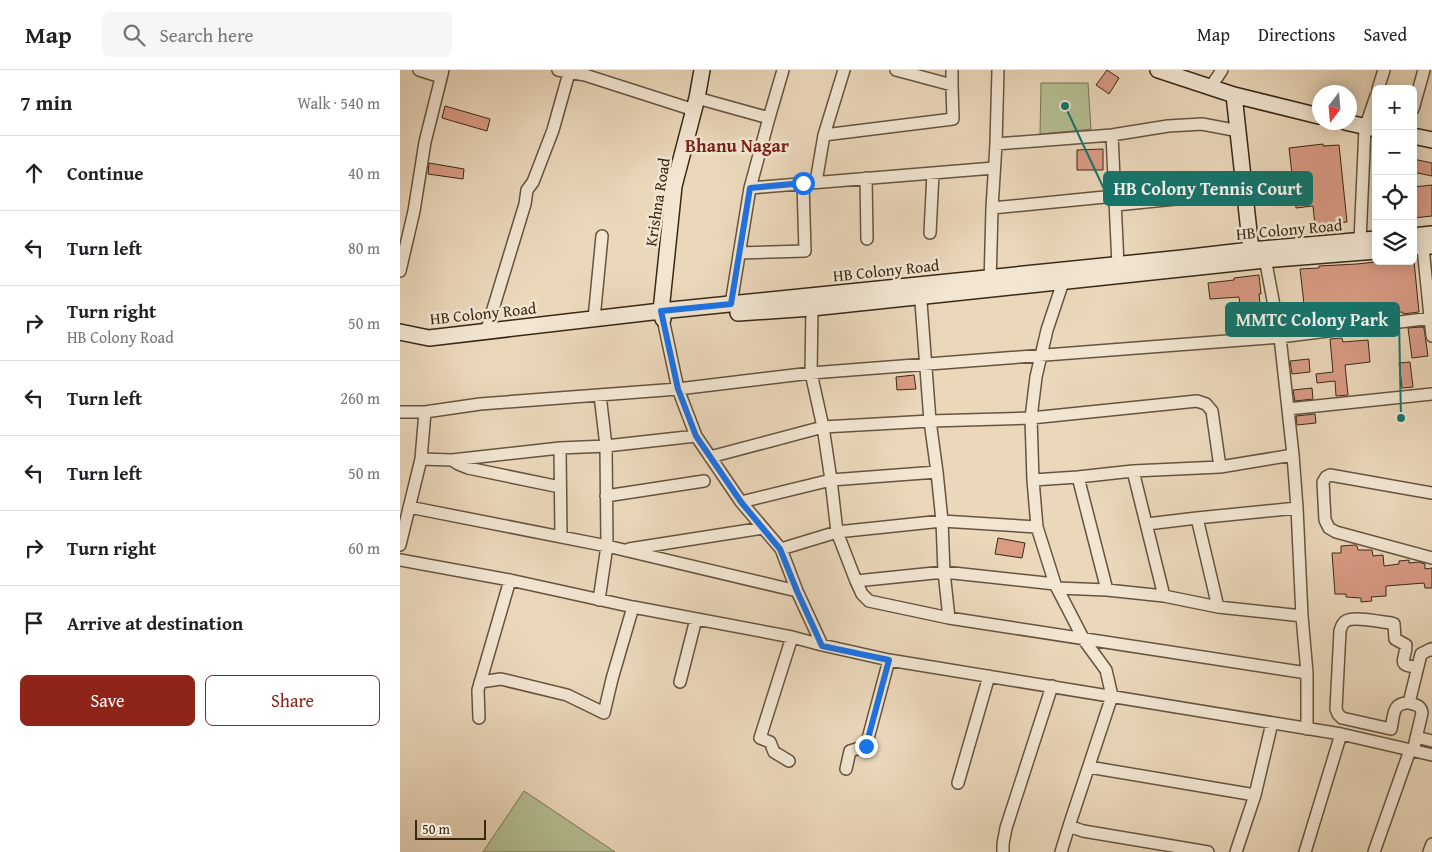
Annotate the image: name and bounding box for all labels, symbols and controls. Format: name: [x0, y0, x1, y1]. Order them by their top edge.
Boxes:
search box: [102, 12, 452, 57]
text: Map: [25, 17, 72, 52]
icon: search: [120, 21, 148, 49]
text: Search here: [160, 21, 253, 49]
text: Map: [1197, 21, 1230, 48]
text: Directions: [1258, 21, 1335, 48]
text: Saved: [1363, 21, 1407, 48]
north arrow: [1312, 85, 1357, 130]
map controls: [1372, 85, 1417, 265]
button: +: [1372, 85, 1417, 130]
text: 7 min: [20, 87, 72, 118]
text: Walk · 540 m: [297, 91, 380, 115]
button: −: [1372, 130, 1417, 175]
district label: Bhanu Nagar: [685, 132, 790, 159]
street label: Krishna Road: [638, 155, 676, 248]
icon: ahead: [20, 159, 48, 187]
text: Continue: [67, 159, 144, 187]
text: 40 m: [348, 161, 380, 185]
route start: [792, 172, 815, 195]
callout: HB Colony Tennis Court: [1104, 172, 1312, 205]
text: HB Colony Tennis Court: [1114, 175, 1303, 202]
button: locate: [1372, 175, 1417, 220]
street label: HB Colony Road: [1235, 212, 1344, 246]
button: layers: [1372, 220, 1417, 265]
icon: left: [20, 234, 48, 262]
text: Turn left: [67, 234, 142, 262]
text: 80 m: [348, 236, 380, 260]
street label: HB Colony Road: [832, 252, 941, 288]
street label: HB Colony Road: [429, 295, 538, 331]
text: Turn right: [67, 297, 156, 325]
callout: MMTC Colony Park: [1226, 303, 1399, 336]
text: MMTC Colony Park: [1236, 306, 1389, 333]
icon: right: [20, 309, 48, 337]
text: 50 m: [348, 311, 380, 335]
text: HB Colony Road: [67, 325, 174, 349]
icon: left: [20, 384, 48, 412]
text: Turn left: [67, 384, 142, 412]
text: 260 m: [340, 386, 380, 410]
icon: left: [20, 459, 48, 487]
text: Turn left: [67, 459, 142, 487]
text: 50 m: [348, 461, 380, 485]
icon: right: [20, 534, 48, 562]
text: Turn right: [67, 534, 156, 562]
text: 60 m: [348, 536, 380, 560]
icon: arrive: [20, 609, 48, 637]
text: Arrive at destination: [67, 609, 243, 637]
button: Save: [20, 675, 195, 726]
button: Share: [205, 675, 380, 726]
route end: [855, 735, 878, 758]
scale bar: [415, 817, 486, 840]
text: 50 m: [422, 819, 450, 839]

